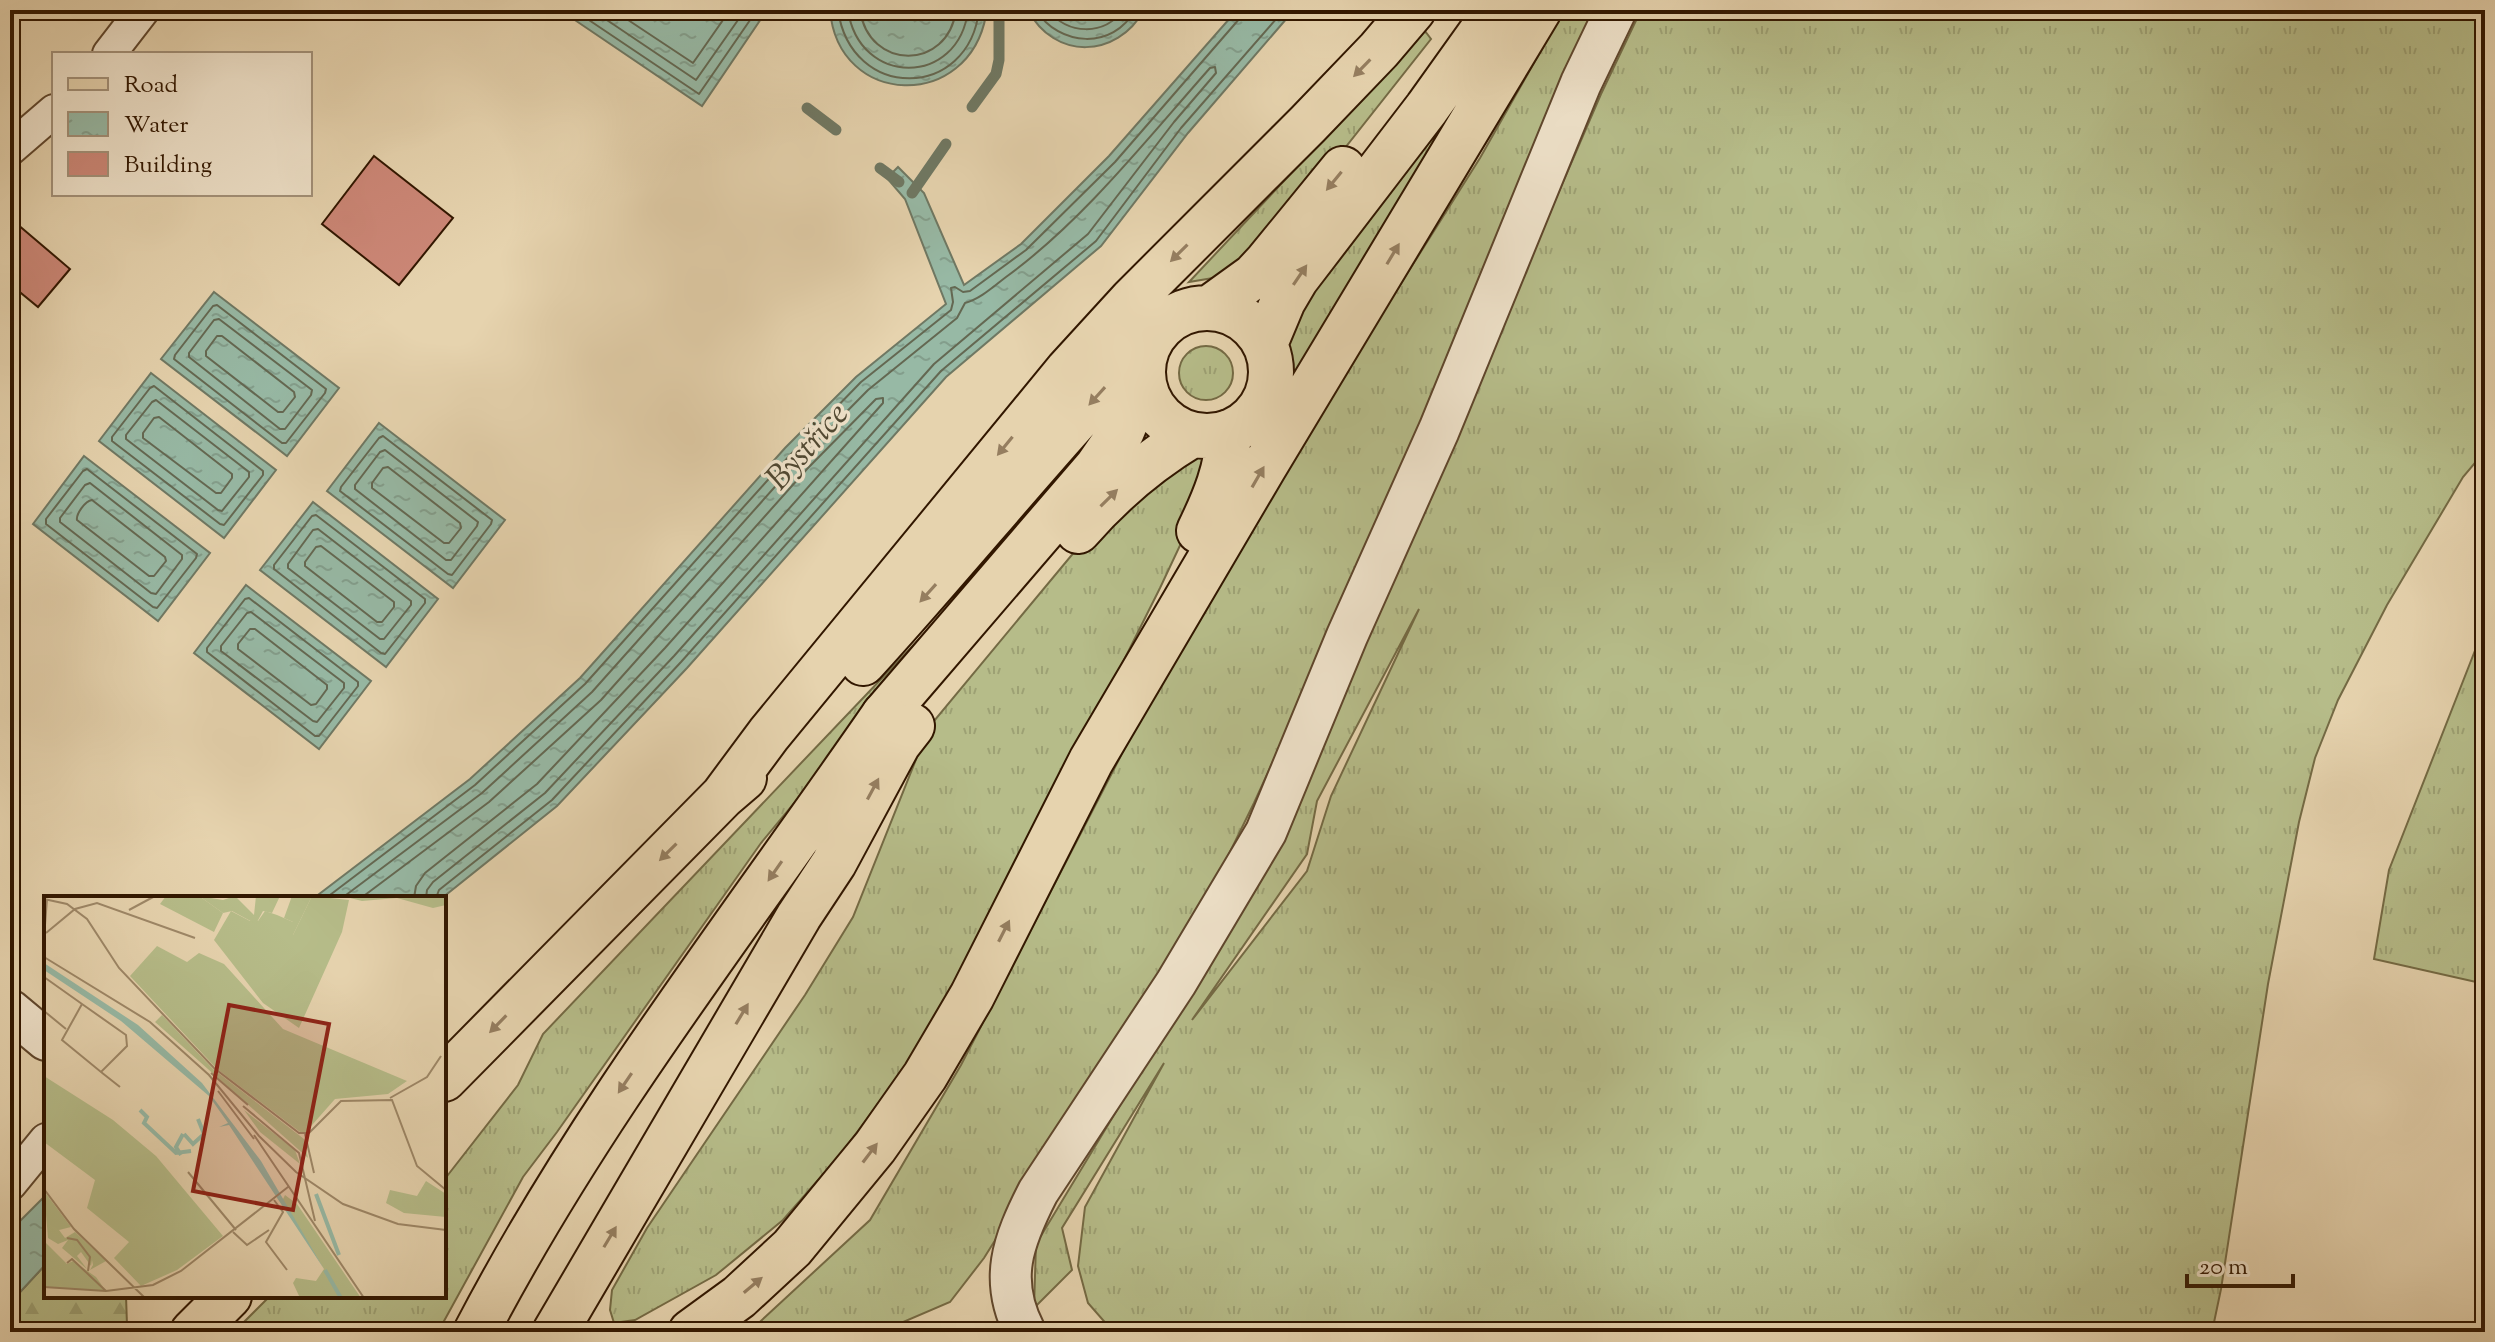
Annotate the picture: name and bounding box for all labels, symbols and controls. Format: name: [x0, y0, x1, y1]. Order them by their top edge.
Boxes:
legend: [52, 52, 312, 196]
one-way arrow: [1353, 59, 1371, 78]
text: Road: [124, 69, 178, 103]
text: Water: [124, 109, 188, 143]
text: Building: [124, 149, 213, 183]
one-way arrow: [1326, 171, 1342, 191]
one-way arrow: [1386, 243, 1400, 265]
one-way arrow: [1170, 244, 1189, 262]
one-way arrow: [1292, 264, 1307, 285]
one-way arrow: [1089, 386, 1107, 405]
water label: Bystřice: [756, 393, 861, 502]
one-way arrow: [997, 436, 1014, 456]
one-way arrow: [1251, 466, 1265, 488]
one-way arrow: [1099, 489, 1118, 508]
one-way arrow: [919, 583, 937, 602]
one-way arrow: [866, 778, 880, 800]
one-way arrow: [659, 842, 678, 861]
one-way arrow: [768, 860, 783, 881]
inset map: [44, 896, 446, 1298]
one-way arrow: [998, 920, 1011, 943]
one-way arrow: [735, 1003, 749, 1025]
one-way arrow: [489, 1014, 508, 1033]
one-way arrow: [618, 1073, 633, 1094]
one-way arrow: [861, 1143, 877, 1163]
one-way arrow: [602, 1226, 616, 1248]
scale bar: [2187, 1238, 2293, 1288]
text: 20 m: [2199, 1251, 2248, 1285]
one-way arrow: [743, 1277, 763, 1294]

